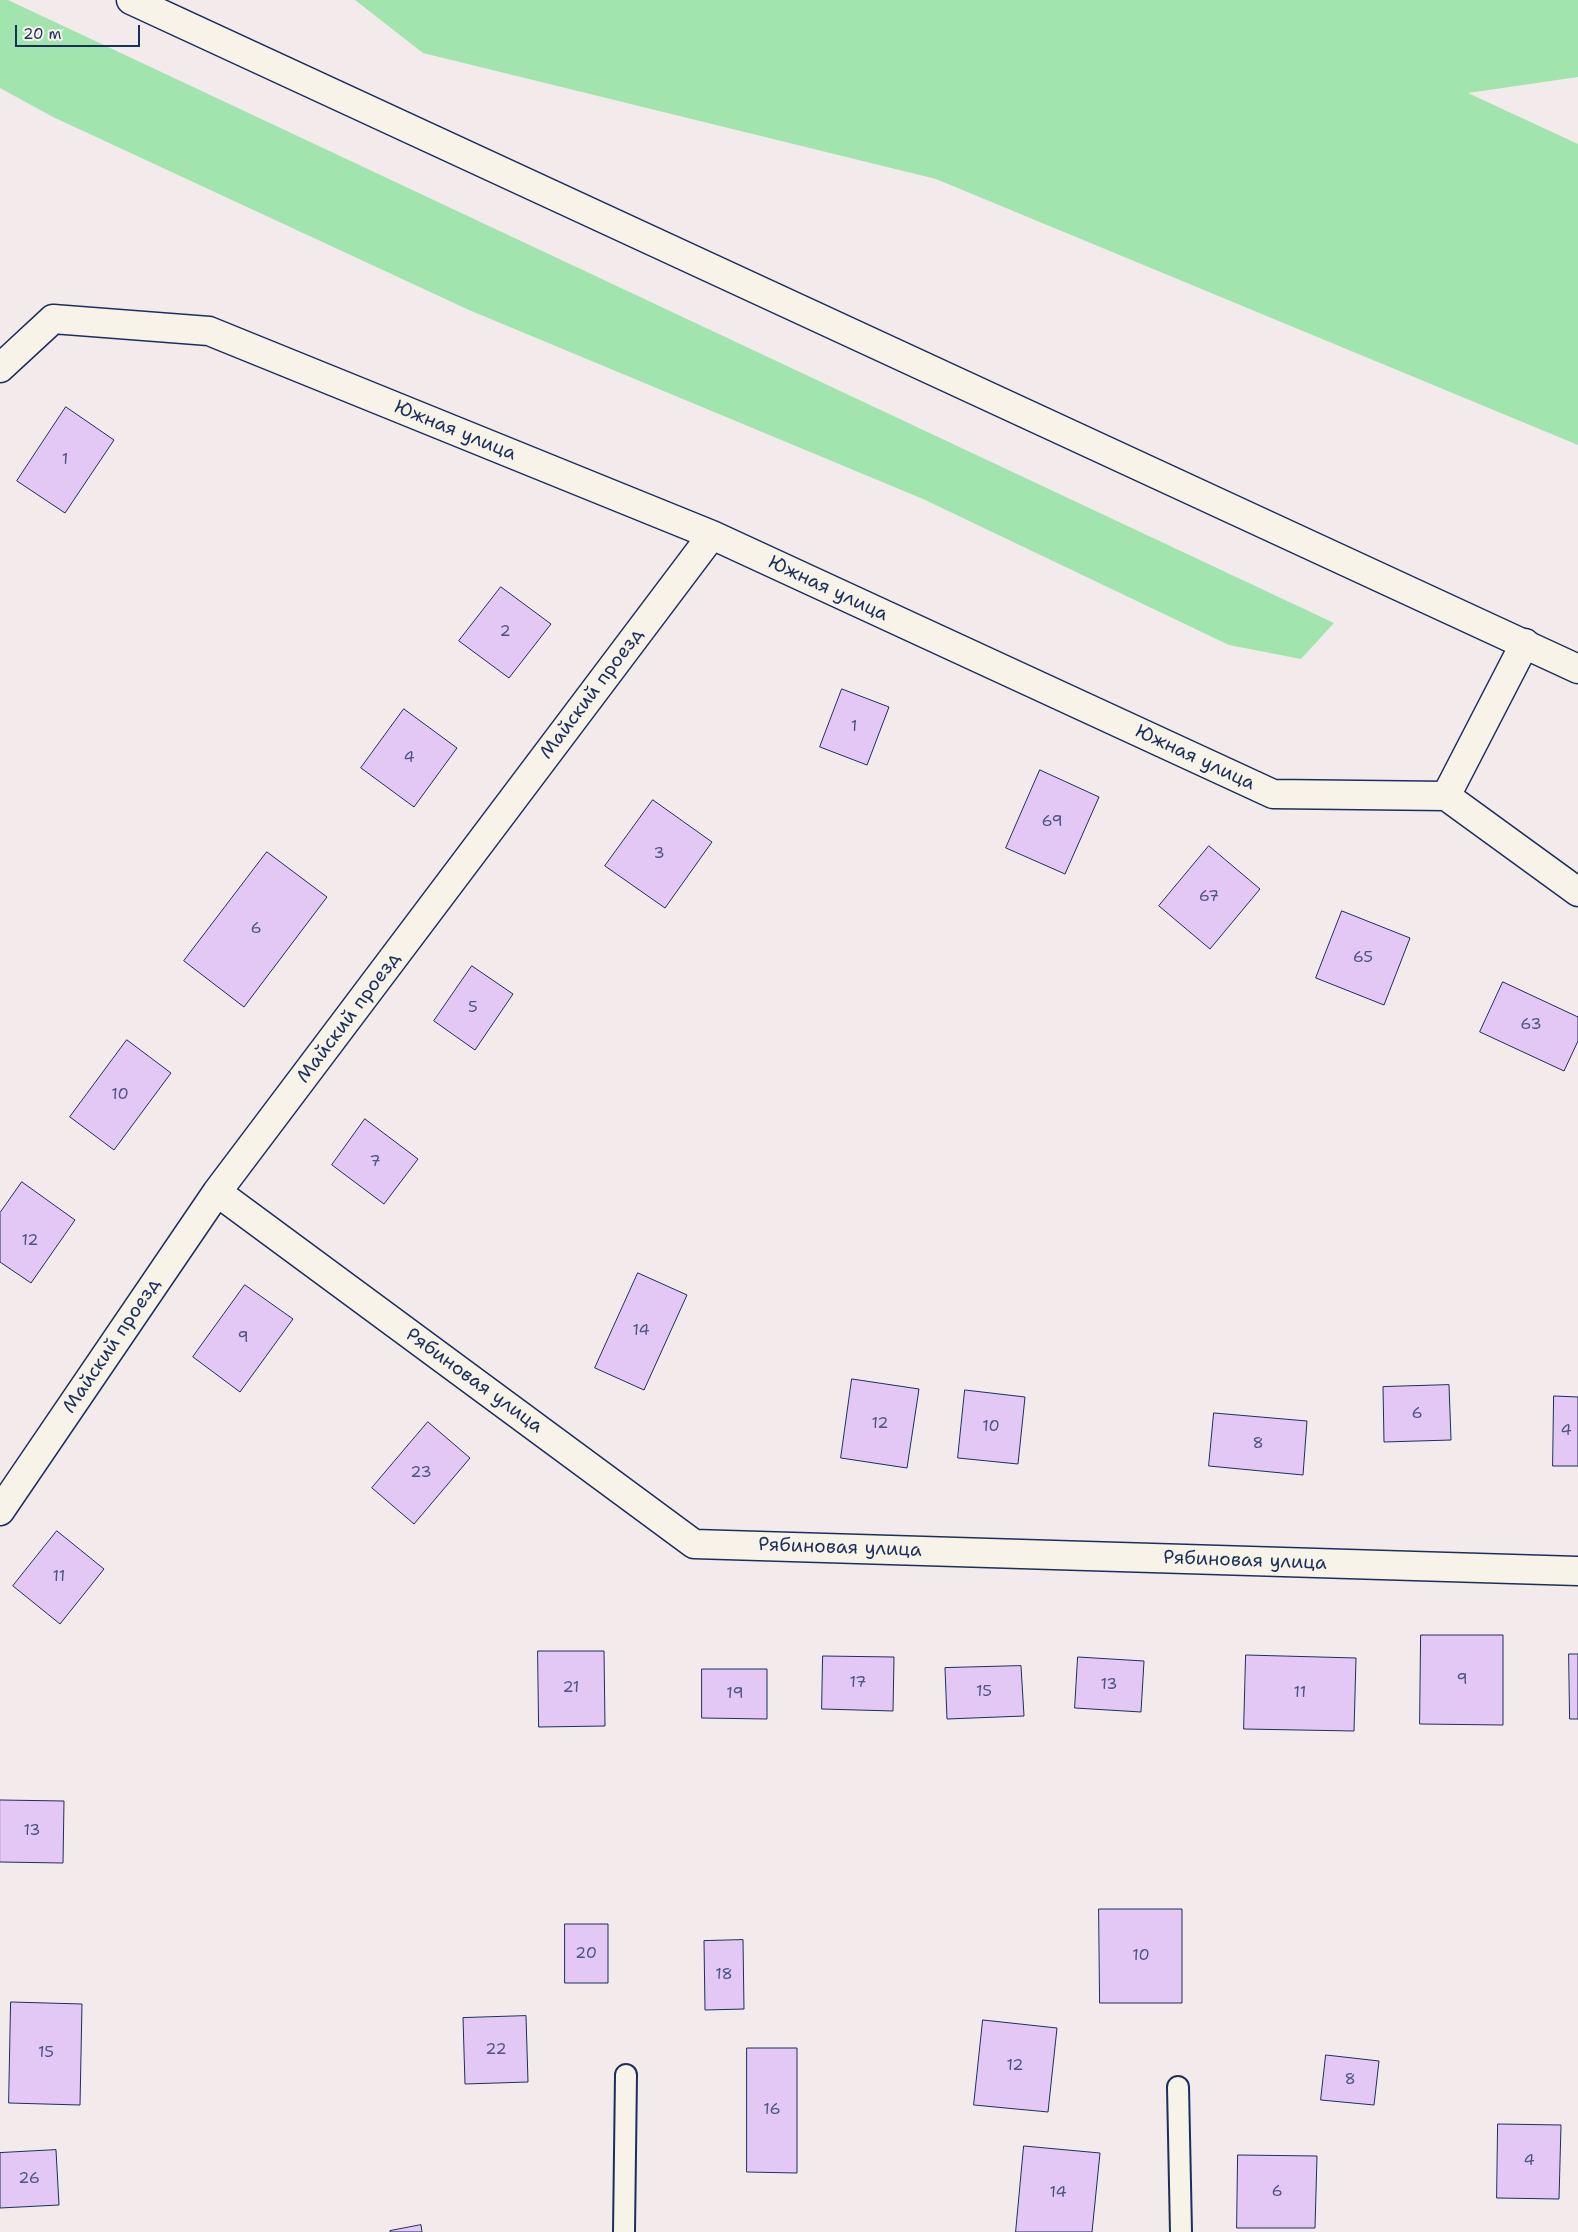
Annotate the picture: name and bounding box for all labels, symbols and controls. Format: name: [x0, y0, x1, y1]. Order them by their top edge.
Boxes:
scale bar: [18, 15, 142, 47]
text: 20 m: [23, 24, 62, 44]
street label: Южная улица: [391, 396, 519, 466]
house number: 1: [62, 450, 68, 470]
street label: Южная улица: [765, 551, 891, 627]
house number: 2: [499, 622, 511, 642]
street label: Майский проезд: [535, 624, 649, 764]
house number: 1: [851, 717, 857, 737]
street label: Южная улица: [1132, 720, 1258, 796]
house number: 4: [403, 748, 415, 768]
house number: 69: [1041, 812, 1063, 832]
house number: 3: [653, 844, 665, 864]
house number: 67: [1199, 887, 1219, 907]
house number: 6: [250, 919, 262, 939]
street label: Майский проезд: [292, 948, 406, 1088]
house number: 65: [1353, 948, 1373, 968]
house number: 5: [468, 998, 478, 1018]
house number: 63: [1520, 1015, 1542, 1035]
house number: 10: [111, 1085, 129, 1105]
house number: 7: [369, 1152, 381, 1172]
house number: 12: [21, 1231, 39, 1251]
street label: Майский проезд: [58, 1274, 166, 1418]
house number: 14: [632, 1321, 650, 1341]
street label: Рябиновая улица: [401, 1324, 547, 1438]
house number: 9: [237, 1328, 249, 1348]
house number: 6: [1411, 1404, 1423, 1424]
house number: 12: [871, 1414, 889, 1434]
house number: 10: [982, 1417, 1000, 1437]
house number: 4: [1560, 1421, 1572, 1441]
house number: 8: [1252, 1434, 1264, 1454]
house number: 23: [410, 1463, 432, 1483]
street label: Рябиновая улица: [758, 1534, 922, 1562]
street label: Рябиновая улица: [1163, 1547, 1327, 1575]
house number: 11: [53, 1567, 65, 1587]
house number: 9: [1456, 1670, 1468, 1690]
house number: 17: [849, 1673, 867, 1693]
house number: 13: [1100, 1675, 1118, 1695]
house number: 21: [562, 1678, 580, 1698]
house number: 15: [976, 1682, 992, 1702]
house number: 11: [1294, 1683, 1306, 1703]
house number: 19: [726, 1684, 744, 1704]
house number: 13: [23, 1821, 41, 1841]
house number: 20: [575, 1944, 597, 1964]
house number: 10: [1132, 1946, 1150, 1966]
house number: 18: [715, 1965, 733, 1985]
house number: 22: [485, 2040, 507, 2060]
house number: 15: [38, 2043, 54, 2063]
house number: 12: [1006, 2056, 1024, 2076]
house number: 8: [1344, 2070, 1356, 2090]
house number: 16: [763, 2100, 781, 2120]
house number: 4: [1523, 2151, 1535, 2171]
house number: 26: [18, 2169, 40, 2189]
house number: 6: [1271, 2182, 1283, 2202]
house number: 14: [1049, 2183, 1067, 2203]

